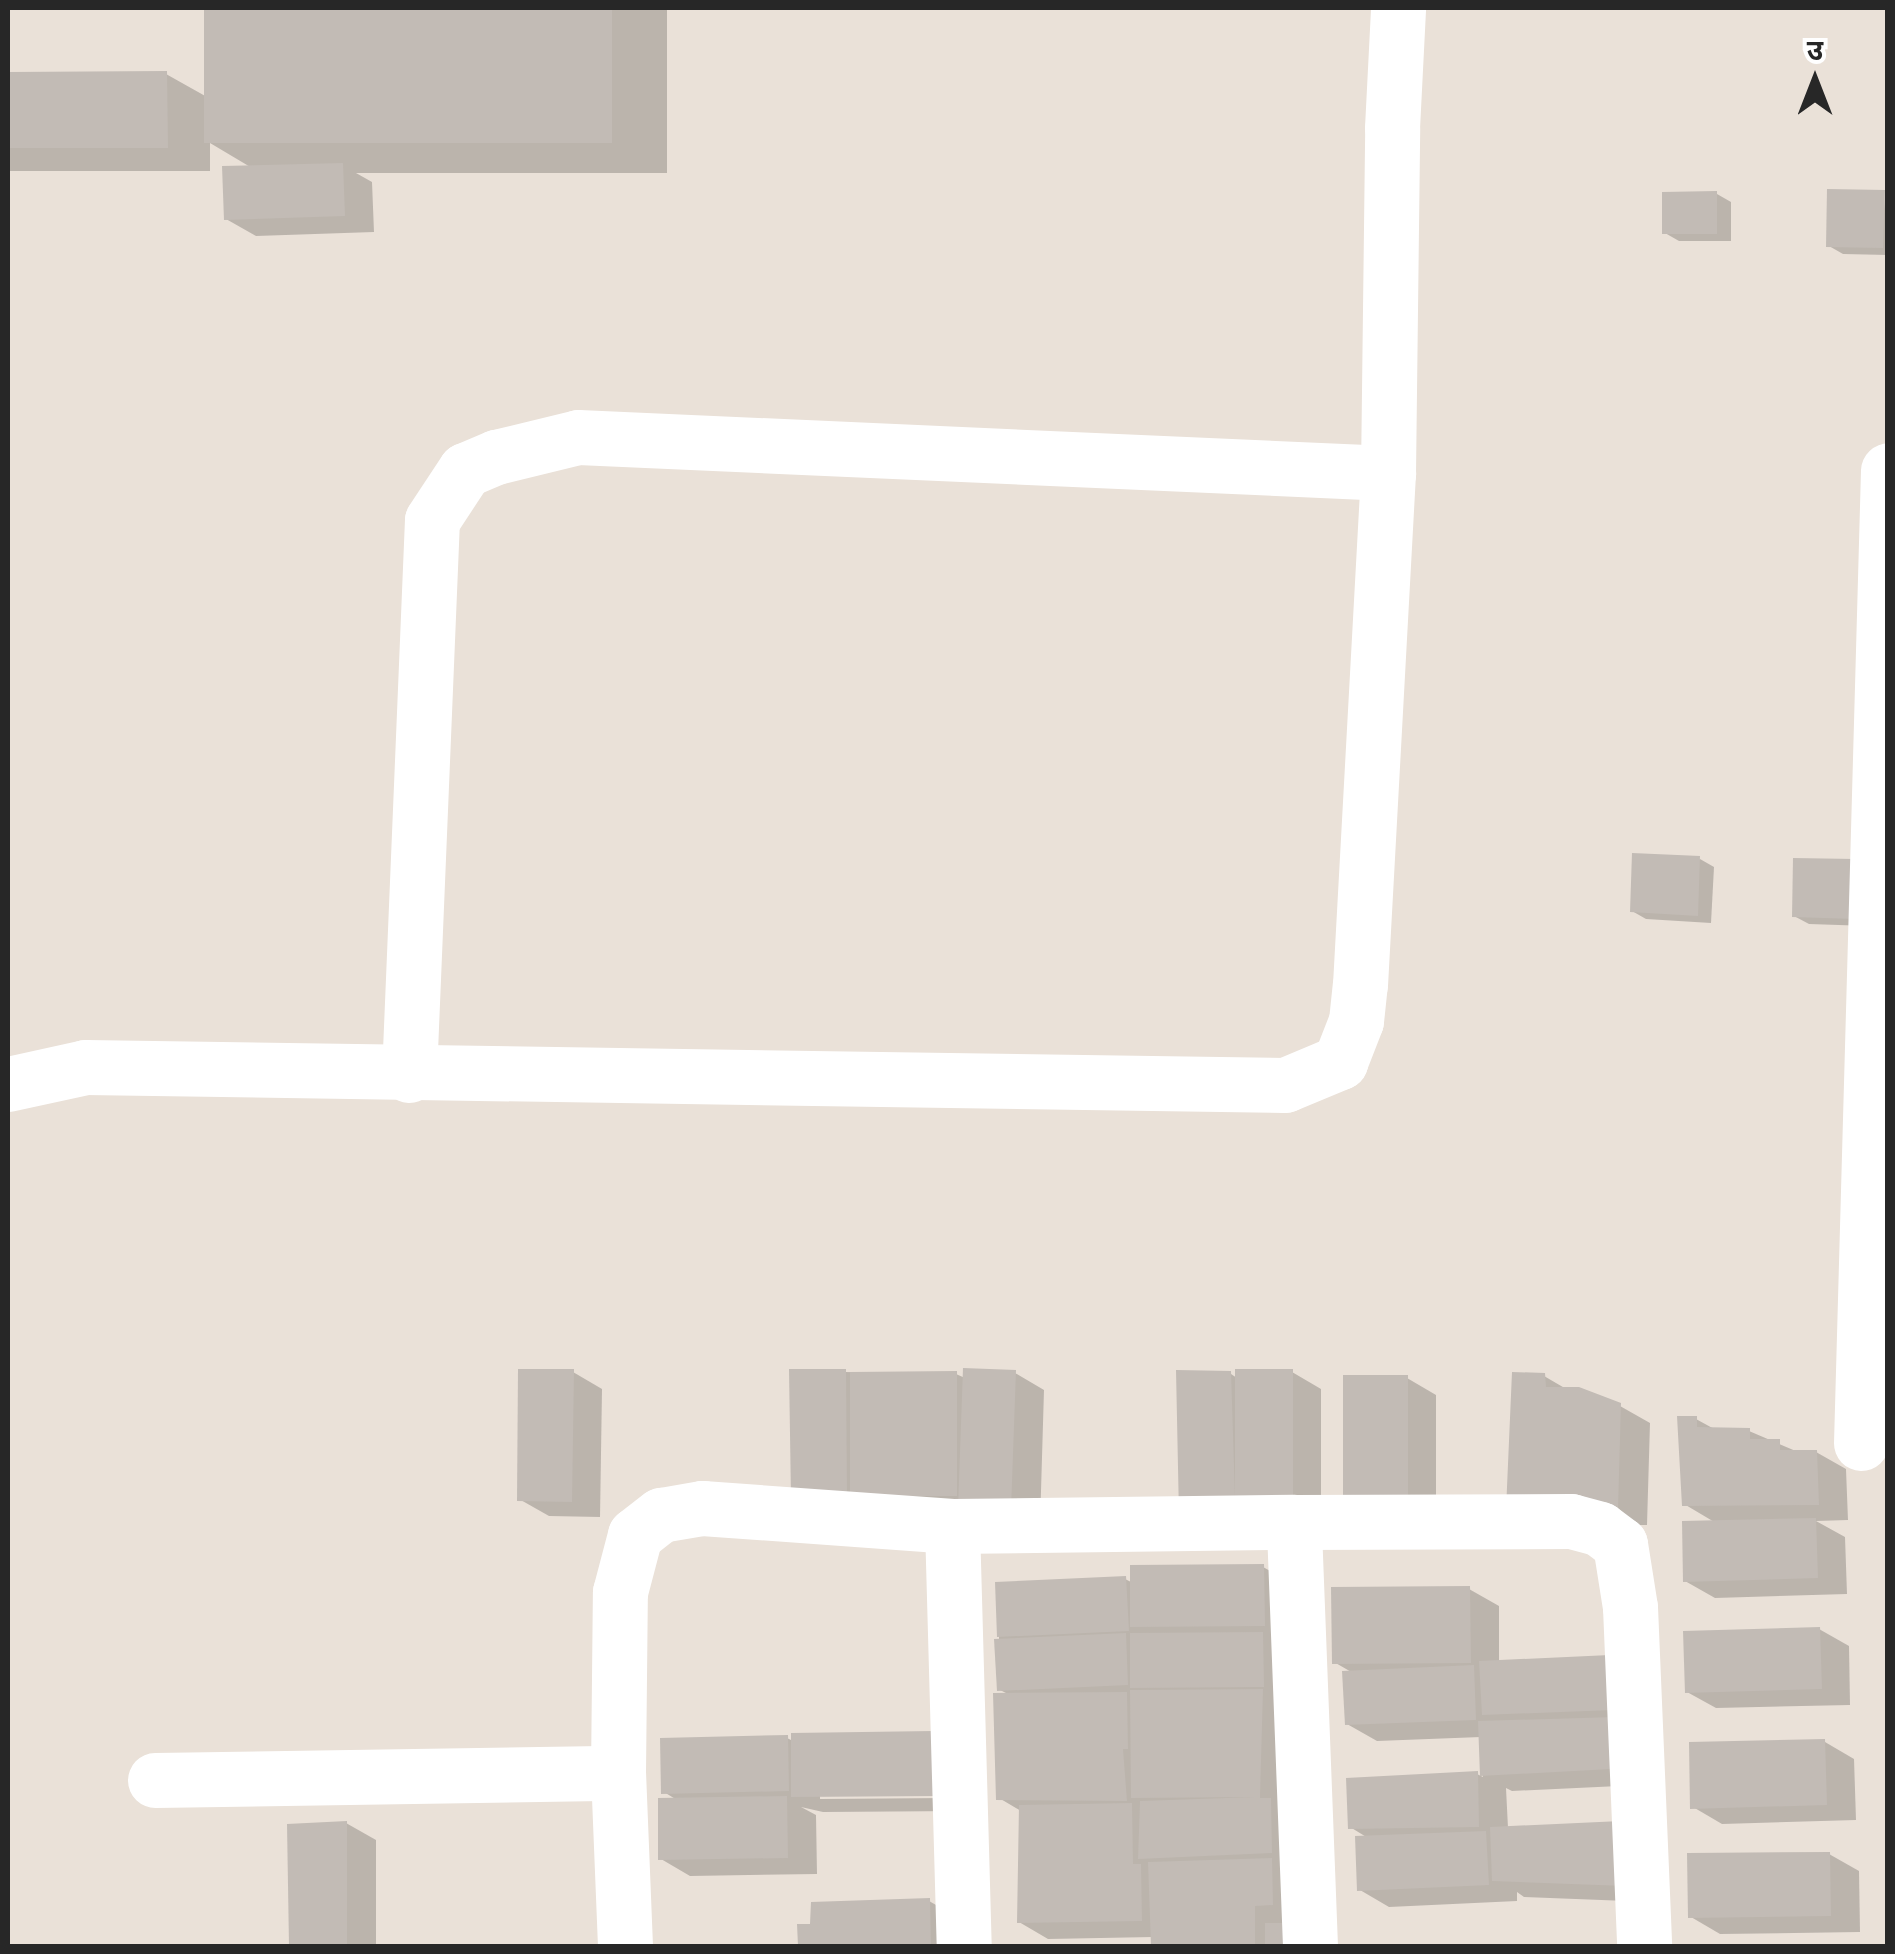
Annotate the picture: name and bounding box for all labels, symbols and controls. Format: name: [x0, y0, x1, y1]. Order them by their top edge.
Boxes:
north arrow: [1765, 30, 1865, 130]
text: उ: [1807, 31, 1823, 68]

